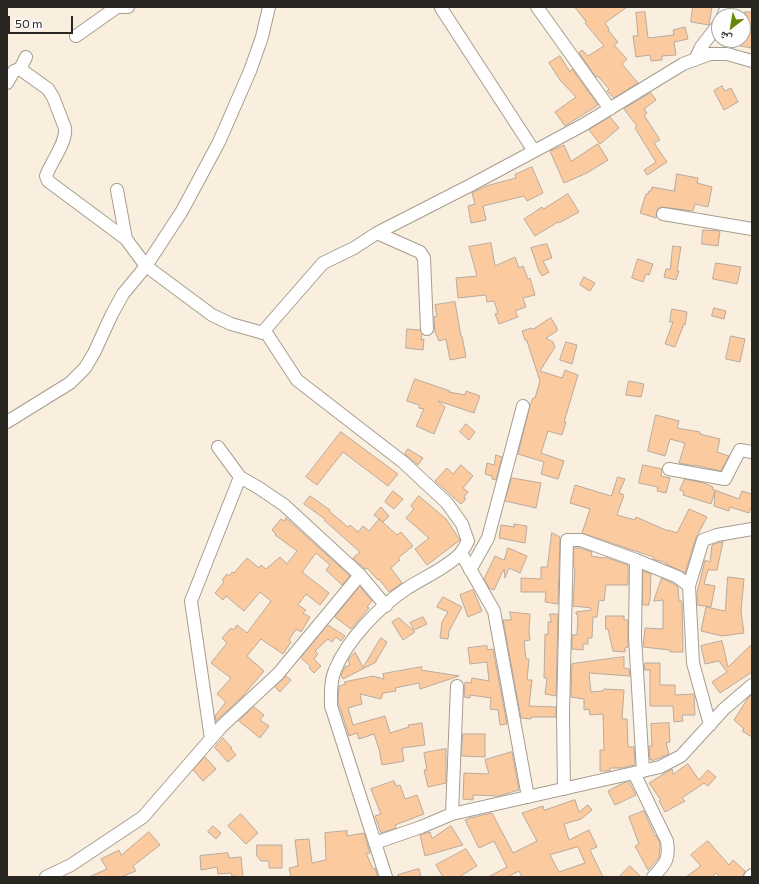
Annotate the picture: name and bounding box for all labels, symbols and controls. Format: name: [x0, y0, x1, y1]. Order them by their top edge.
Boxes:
scale bar: [10, 8, 75, 34]
north arrow: [711, 8, 751, 48]
text: 50 m: [15, 16, 43, 30]
text: ش: [717, 29, 733, 46]

